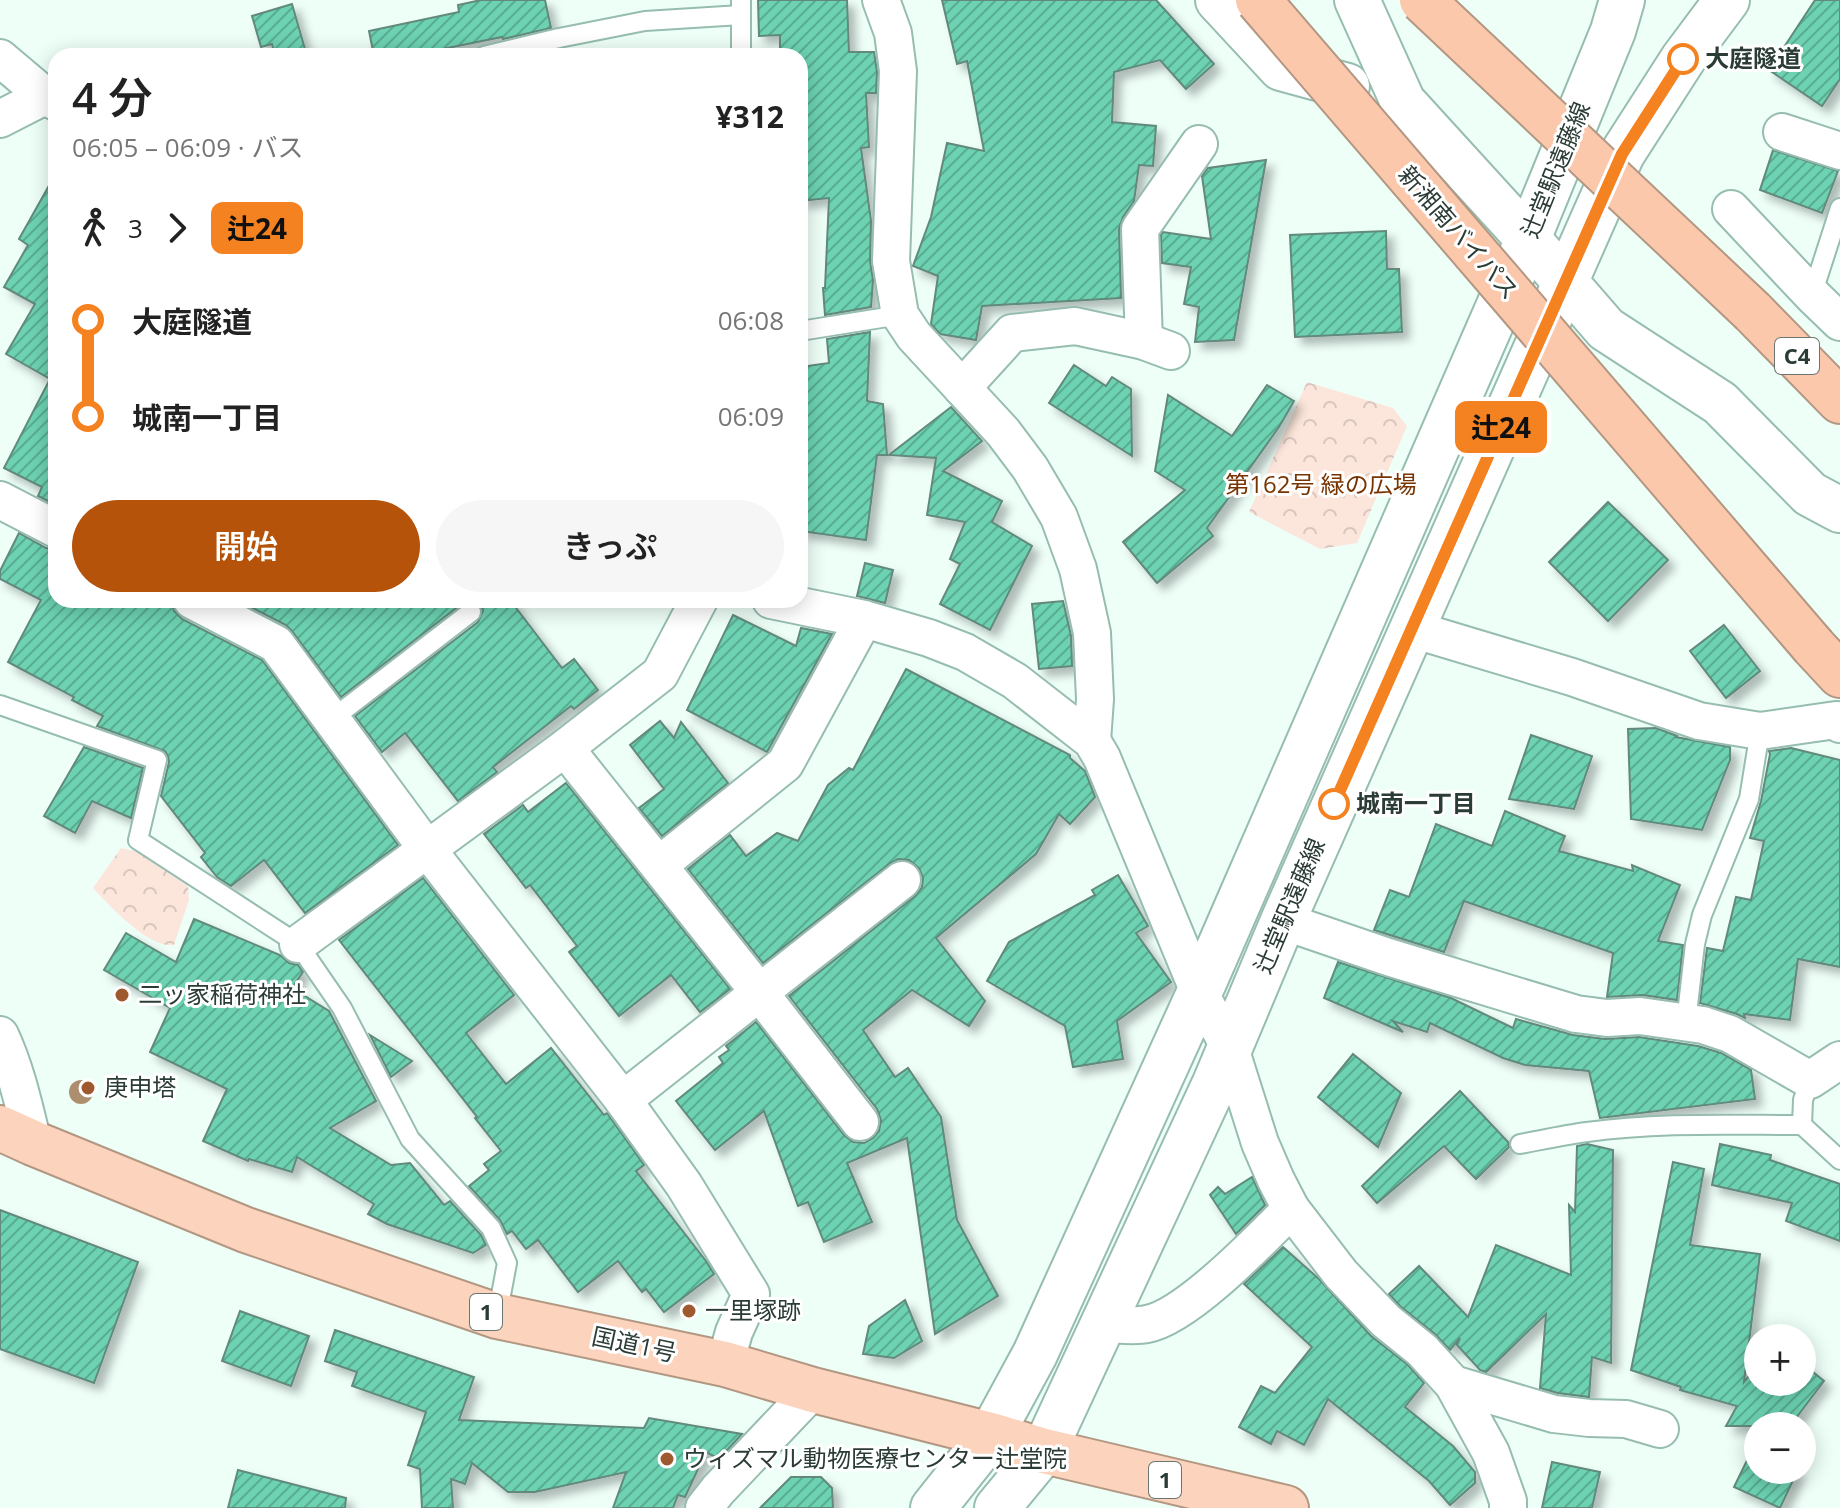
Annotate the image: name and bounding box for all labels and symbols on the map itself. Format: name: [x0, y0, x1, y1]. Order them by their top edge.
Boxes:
place label: 大庭隧道: [1705, 41, 1801, 74]
marker: 大庭隧道: [1668, 44, 1698, 74]
street label: 辻堂駅遠藤線: [1512, 96, 1597, 242]
street label: 新湘南バイパス: [1392, 158, 1527, 306]
road number: C4: [1775, 338, 1819, 374]
line badge: 辻24: [1455, 401, 1547, 453]
park label: 第162号 緑の広場: [1225, 467, 1417, 500]
place label: 城南一丁目: [1356, 786, 1476, 819]
marker: 城南一丁目: [1319, 789, 1349, 819]
street label: 辻堂駅遠藤線: [1245, 833, 1332, 978]
place label: 二ッ家稲荷神社: [138, 977, 306, 1010]
marker: 二ッ家稲荷神社: [113, 986, 131, 1004]
place label: 庚申塔: [104, 1070, 176, 1103]
marker: 庚申塔: [79, 1079, 97, 1097]
place label: 一里塚跡: [705, 1293, 801, 1326]
road number: 1: [470, 1294, 502, 1330]
marker: 一里塚跡: [680, 1302, 698, 1320]
street label: 国道1号: [589, 1318, 680, 1369]
place label: ウィズマル動物医療センター辻堂院: [683, 1441, 1067, 1474]
marker: ウィズマル動物医療センター辻堂院: [658, 1450, 676, 1468]
road number: 1: [1149, 1462, 1181, 1498]

